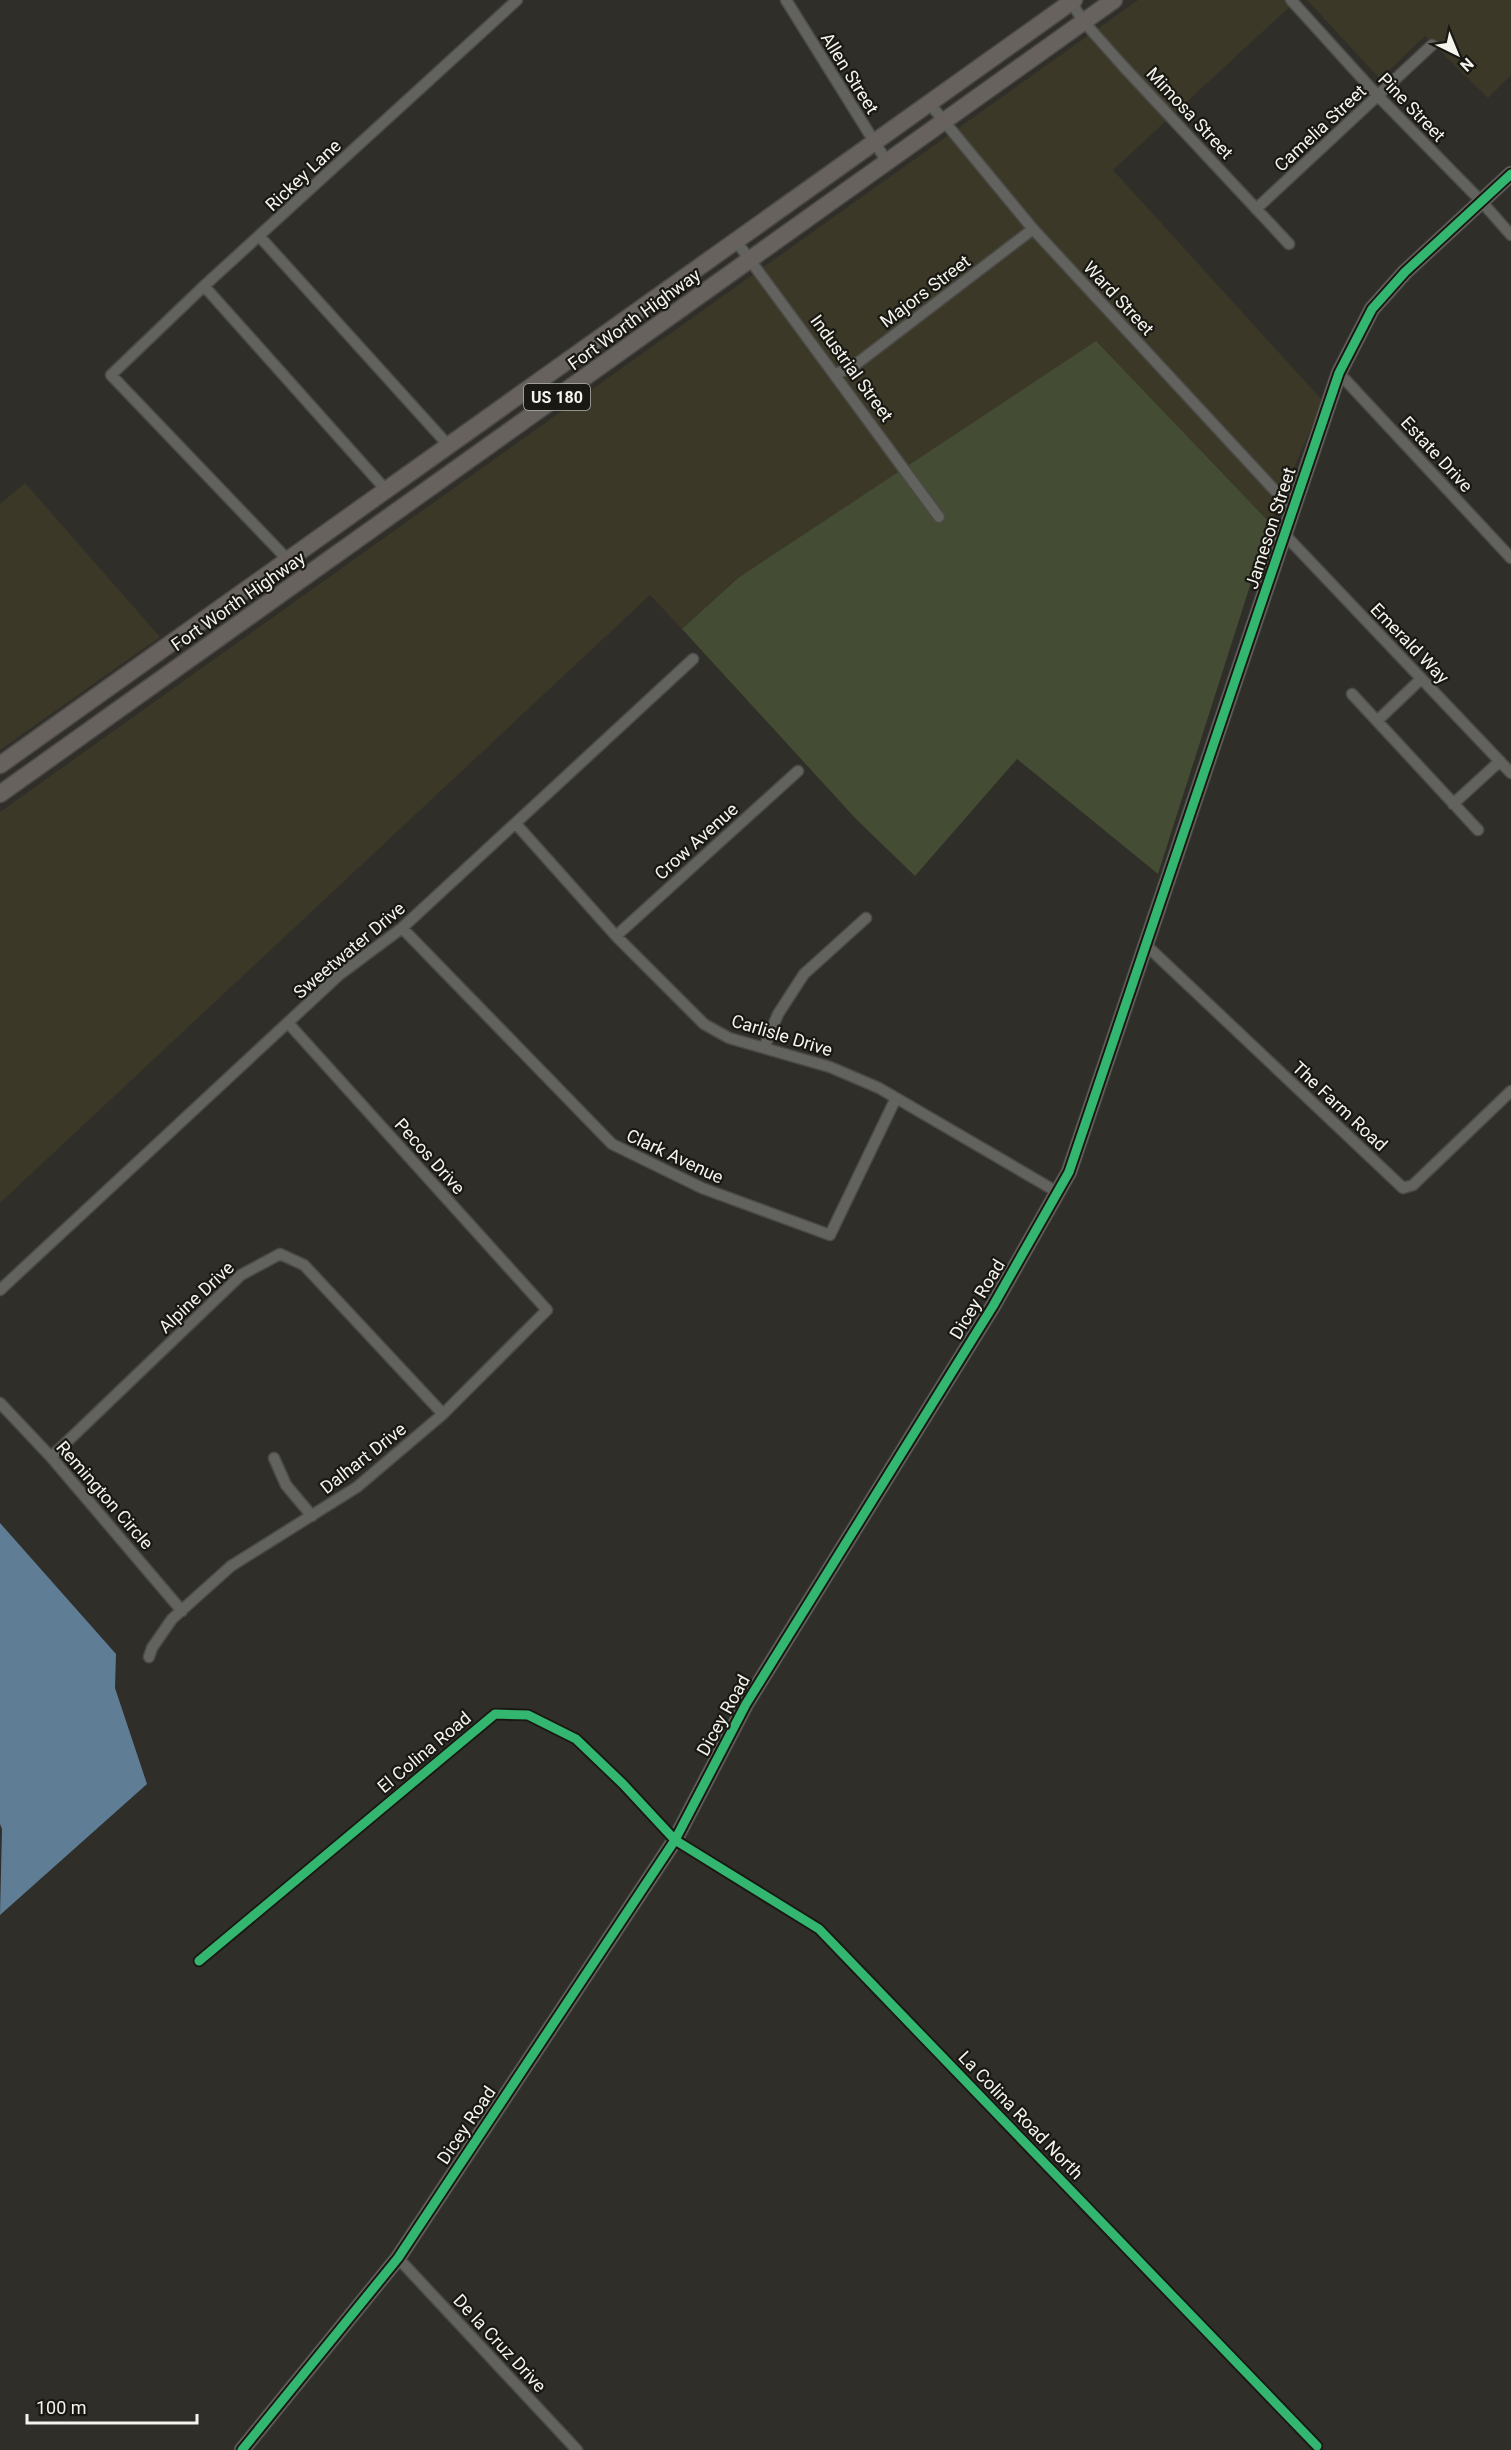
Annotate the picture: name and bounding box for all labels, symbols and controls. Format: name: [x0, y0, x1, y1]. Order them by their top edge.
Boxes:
north arrow: [1427, 24, 1487, 84]
street label: Allen Street: [817, 28, 883, 118]
text: N: [1456, 54, 1477, 75]
street label: Mimosa Street: [1142, 63, 1238, 163]
street label: Pine Street: [1374, 68, 1450, 146]
street label: Camelia Street: [1270, 80, 1370, 176]
street label: Rickey Lane: [261, 135, 345, 215]
street label: Majors Street: [876, 250, 974, 332]
street label: Ward Street: [1079, 257, 1159, 339]
street label: Fort Worth Highway: [564, 264, 705, 374]
street label: Industrial Street: [806, 311, 898, 426]
road number: US 180: [524, 384, 590, 410]
street label: Estate Drive: [1397, 412, 1477, 496]
street label: Jameson Street: [1240, 465, 1300, 591]
street label: Fort Worth Highway: [167, 547, 309, 655]
street label: Emerald Way: [1366, 598, 1454, 688]
street label: Crow Avenue: [650, 798, 742, 884]
street label: Sweetwater Drive: [289, 897, 409, 1003]
street label: Carlisle Drive: [729, 1010, 835, 1060]
street label: The Farm Road: [1288, 1057, 1392, 1155]
street label: Pecos Drive: [391, 1114, 469, 1198]
street label: Clark Avenue: [623, 1124, 727, 1188]
street label: Dicey Road: [945, 1255, 1009, 1343]
street label: Alpine Drive: [154, 1257, 238, 1337]
street label: Dalhart Drive: [316, 1418, 410, 1498]
street label: Remington Circle: [52, 1437, 158, 1553]
street label: Dicey Road: [692, 1671, 754, 1759]
street label: El Colina Road: [373, 1707, 475, 1797]
street label: La Colina Road North: [954, 2047, 1088, 2183]
street label: Dicey Road: [432, 2082, 500, 2168]
street label: De la Cruz Drive: [449, 2290, 551, 2396]
scale bar: [27, 2387, 196, 2425]
text: 100 m: [36, 2397, 87, 2418]

